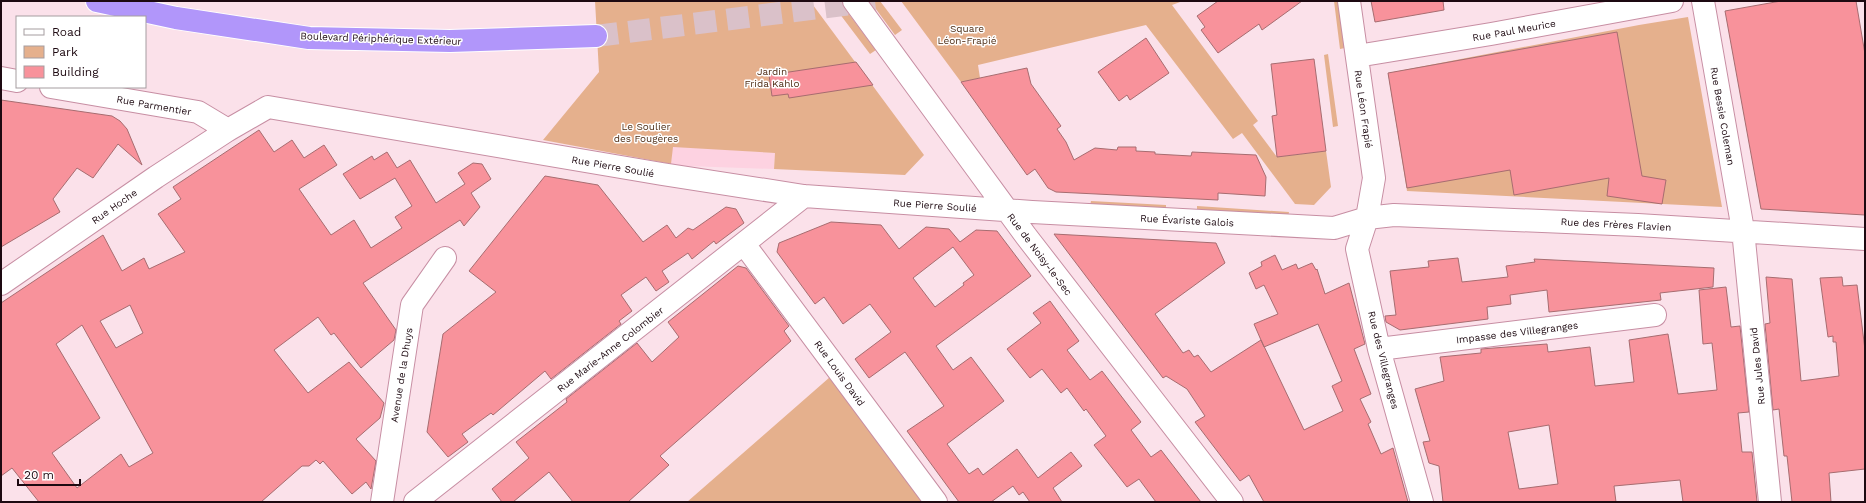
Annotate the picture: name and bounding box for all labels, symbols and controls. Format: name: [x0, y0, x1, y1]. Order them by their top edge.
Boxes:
legend: [16, 16, 146, 88]
street label: Rue Paul Meurice: [1472, 18, 1557, 43]
park label: Square Léon-Frapié: [938, 23, 997, 46]
text: Road: [52, 25, 81, 39]
street label: Boulevard Périphérique Extérieur: [300, 30, 462, 47]
text: Park: [52, 45, 78, 59]
text: Building: [52, 65, 99, 79]
park label: Jardin Frida Kahlo: [745, 66, 799, 89]
street label: Rue Bessie Coleman: [1708, 66, 1737, 166]
street label: Rue Léon Frapié: [1353, 69, 1374, 149]
street label: Rue Parmentier: [116, 93, 192, 117]
park label: Le Soulier des Fougères: [614, 121, 678, 144]
street label: Rue Pierre Soulié: [571, 154, 655, 179]
street label: Rue Hoche: [90, 187, 139, 226]
street label: Rue Pierre Soulié: [893, 197, 977, 214]
street label: Rue de Noisy-le-Sec: [1005, 211, 1074, 298]
street label: Rue Évariste Galois: [1140, 213, 1234, 228]
street label: Rue des Frères Flavien: [1560, 216, 1672, 233]
street label: Rue Marie-Anne Colombier: [555, 304, 666, 394]
street label: Rue des Villegranges: [1366, 310, 1401, 410]
street label: Impasse des Villegranges: [1455, 320, 1579, 345]
street label: Avenue de la Dhuys: [389, 327, 414, 423]
street label: Rue Jules David: [1748, 327, 1767, 405]
street label: Rue Louis David: [812, 338, 867, 408]
scale bar: [18, 461, 80, 487]
text: 20 m: [24, 468, 54, 482]

